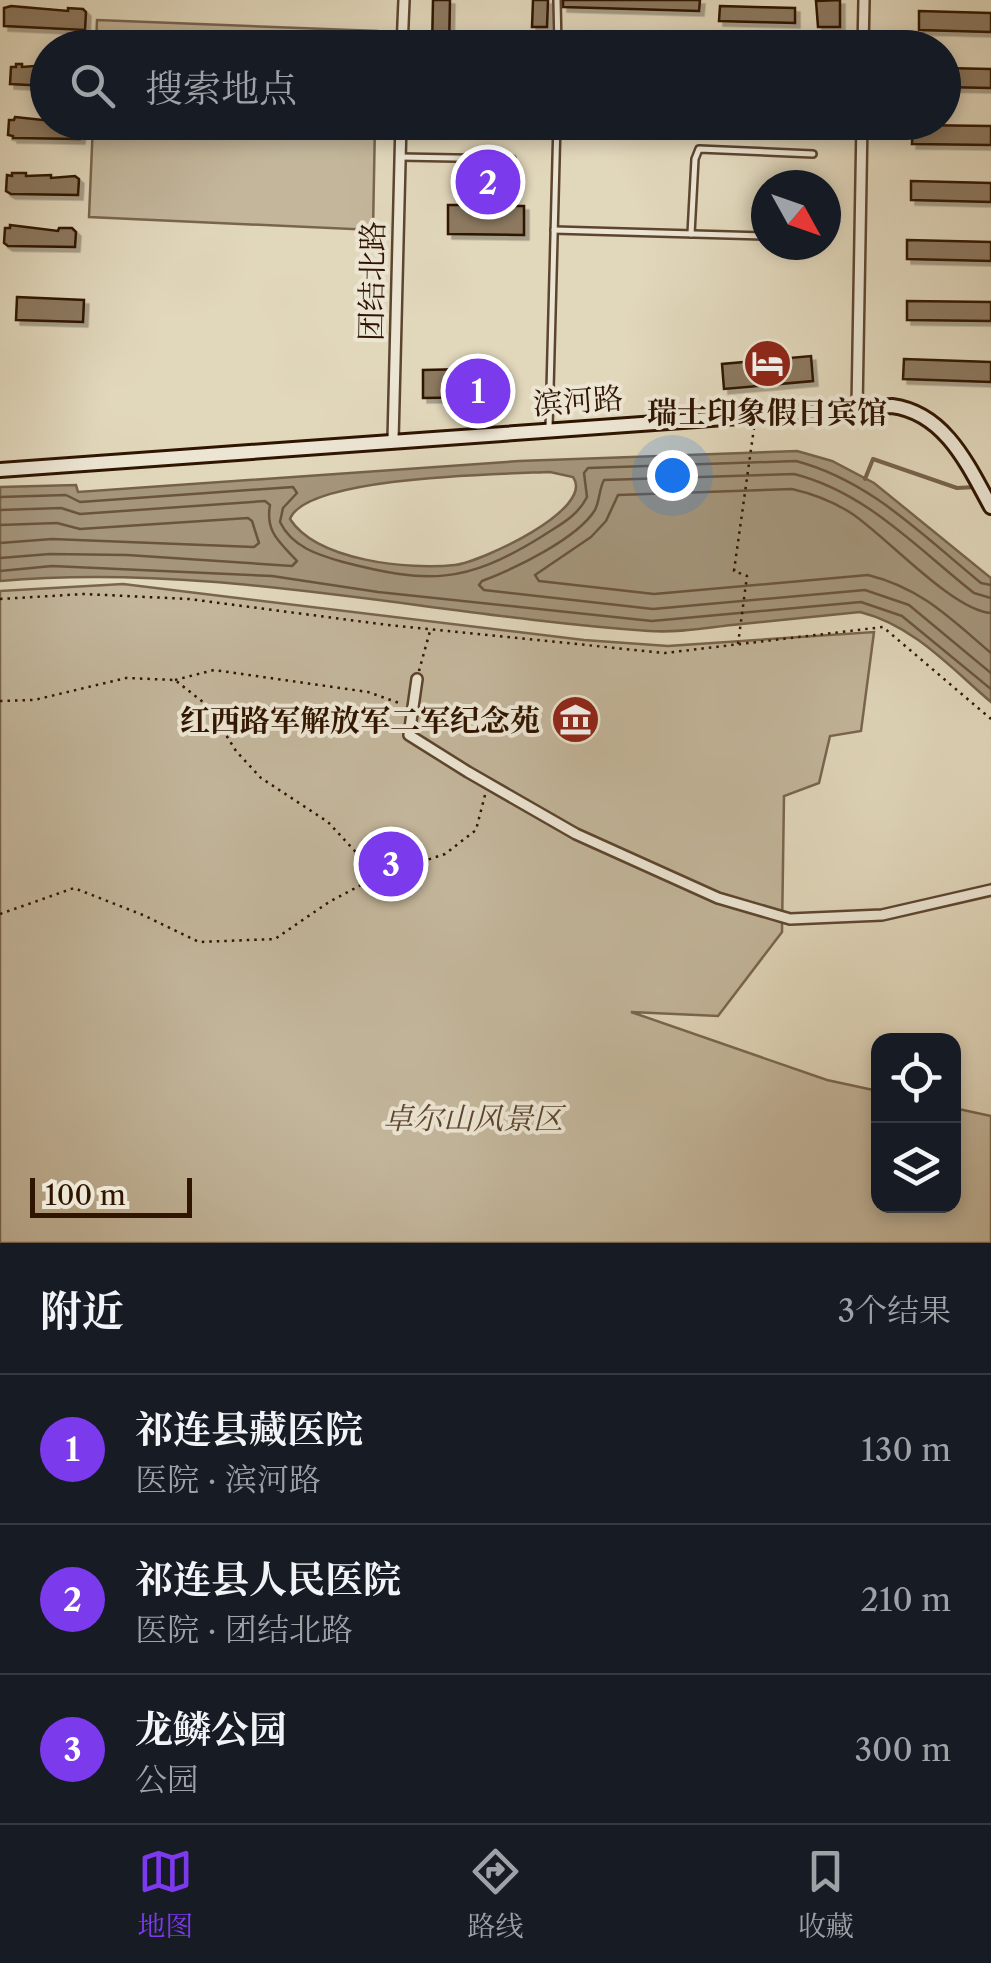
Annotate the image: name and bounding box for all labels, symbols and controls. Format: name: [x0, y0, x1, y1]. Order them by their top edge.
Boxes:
search box: [30, 30, 961, 140]
icon: search: [65, 58, 120, 113]
text: 搜索地点: [145, 65, 297, 112]
pin: 2: [456, 144, 520, 220]
north arrow: [751, 170, 841, 260]
street label: 团结北路: [352, 221, 392, 341]
hotel icon: 瑞士印象假日宾馆: [741, 337, 793, 389]
pin: 1: [446, 354, 510, 428]
street label: 滨河路: [532, 379, 624, 423]
place label: 瑞士印象假日宾馆: [647, 394, 887, 431]
your location: [647, 450, 698, 501]
museum icon: 红西路军解放军二军纪念苑: [549, 694, 601, 746]
place label: 红西路军解放军二军纪念苑: [180, 702, 540, 739]
pin: 3: [358, 826, 424, 902]
map controls: [871, 1033, 961, 1213]
button: locate: [871, 1033, 961, 1123]
park label: 卓尔山风景区: [383, 1100, 567, 1137]
button: layers: [871, 1123, 961, 1213]
scale bar: [30, 1173, 192, 1218]
text: 100 m: [45, 1178, 126, 1212]
text: 附近: [40, 1285, 124, 1337]
text: 3个结果: [837, 1291, 951, 1330]
text: 祁连县藏医院: [135, 1406, 363, 1453]
text: 1: [65, 1430, 80, 1469]
text: 130 m: [861, 1430, 951, 1469]
text: 医院 · 滨河路: [135, 1460, 321, 1499]
text: 祁连县人民医院: [135, 1556, 401, 1603]
text: 2: [63, 1580, 82, 1619]
text: 210 m: [861, 1580, 951, 1619]
text: 医院 · 团结北路: [135, 1610, 353, 1649]
text: 龙鳞公园: [135, 1706, 287, 1753]
text: 3: [63, 1730, 82, 1769]
text: 300 m: [854, 1730, 951, 1769]
text: 公园: [135, 1760, 199, 1799]
tab: 地图: [137, 1844, 193, 1944]
tab: 路线: [467, 1844, 524, 1944]
tab: 收藏: [798, 1844, 854, 1944]

